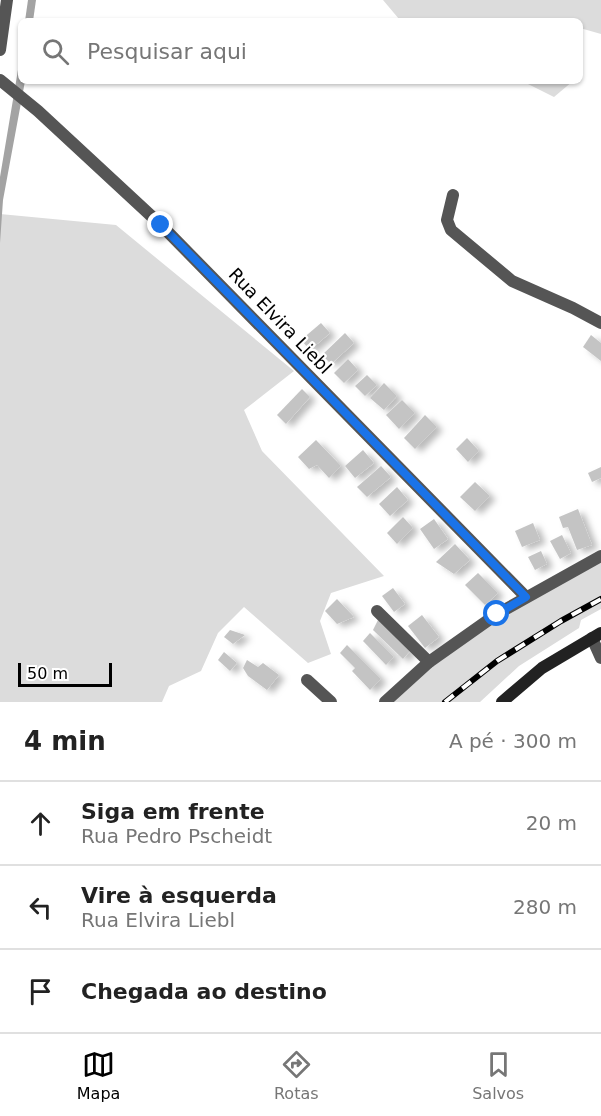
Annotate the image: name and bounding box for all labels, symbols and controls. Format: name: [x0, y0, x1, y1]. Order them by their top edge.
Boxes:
search box: [18, 18, 583, 84]
icon: search: [39, 35, 72, 68]
text: Pesquisar aqui: [87, 39, 247, 64]
route end: [147, 211, 173, 237]
street label: Rua Elvira Liebl: [225, 264, 336, 378]
route start: [483, 600, 509, 626]
scale bar: [18, 660, 112, 688]
text: 50 m: [27, 664, 68, 683]
text: 4 min: [24, 726, 106, 756]
text: A pé · 300 m: [449, 729, 577, 753]
text: Siga em frente: [81, 799, 265, 824]
icon: ahead: [24, 807, 57, 840]
text: 20 m: [526, 811, 577, 835]
text: Rua Pedro Pscheidt: [81, 824, 272, 848]
text: Vire à esquerda: [81, 883, 277, 908]
icon: left: [24, 891, 57, 924]
text: 280 m: [513, 895, 577, 919]
text: Rua Elvira Liebl: [81, 908, 235, 932]
icon: arrive: [24, 975, 57, 1008]
text: Chegada ao destino: [81, 979, 327, 1004]
tab: Mapa: [77, 1048, 120, 1103]
tab: Rotas: [274, 1048, 319, 1103]
tab: Salvos: [472, 1048, 524, 1103]

